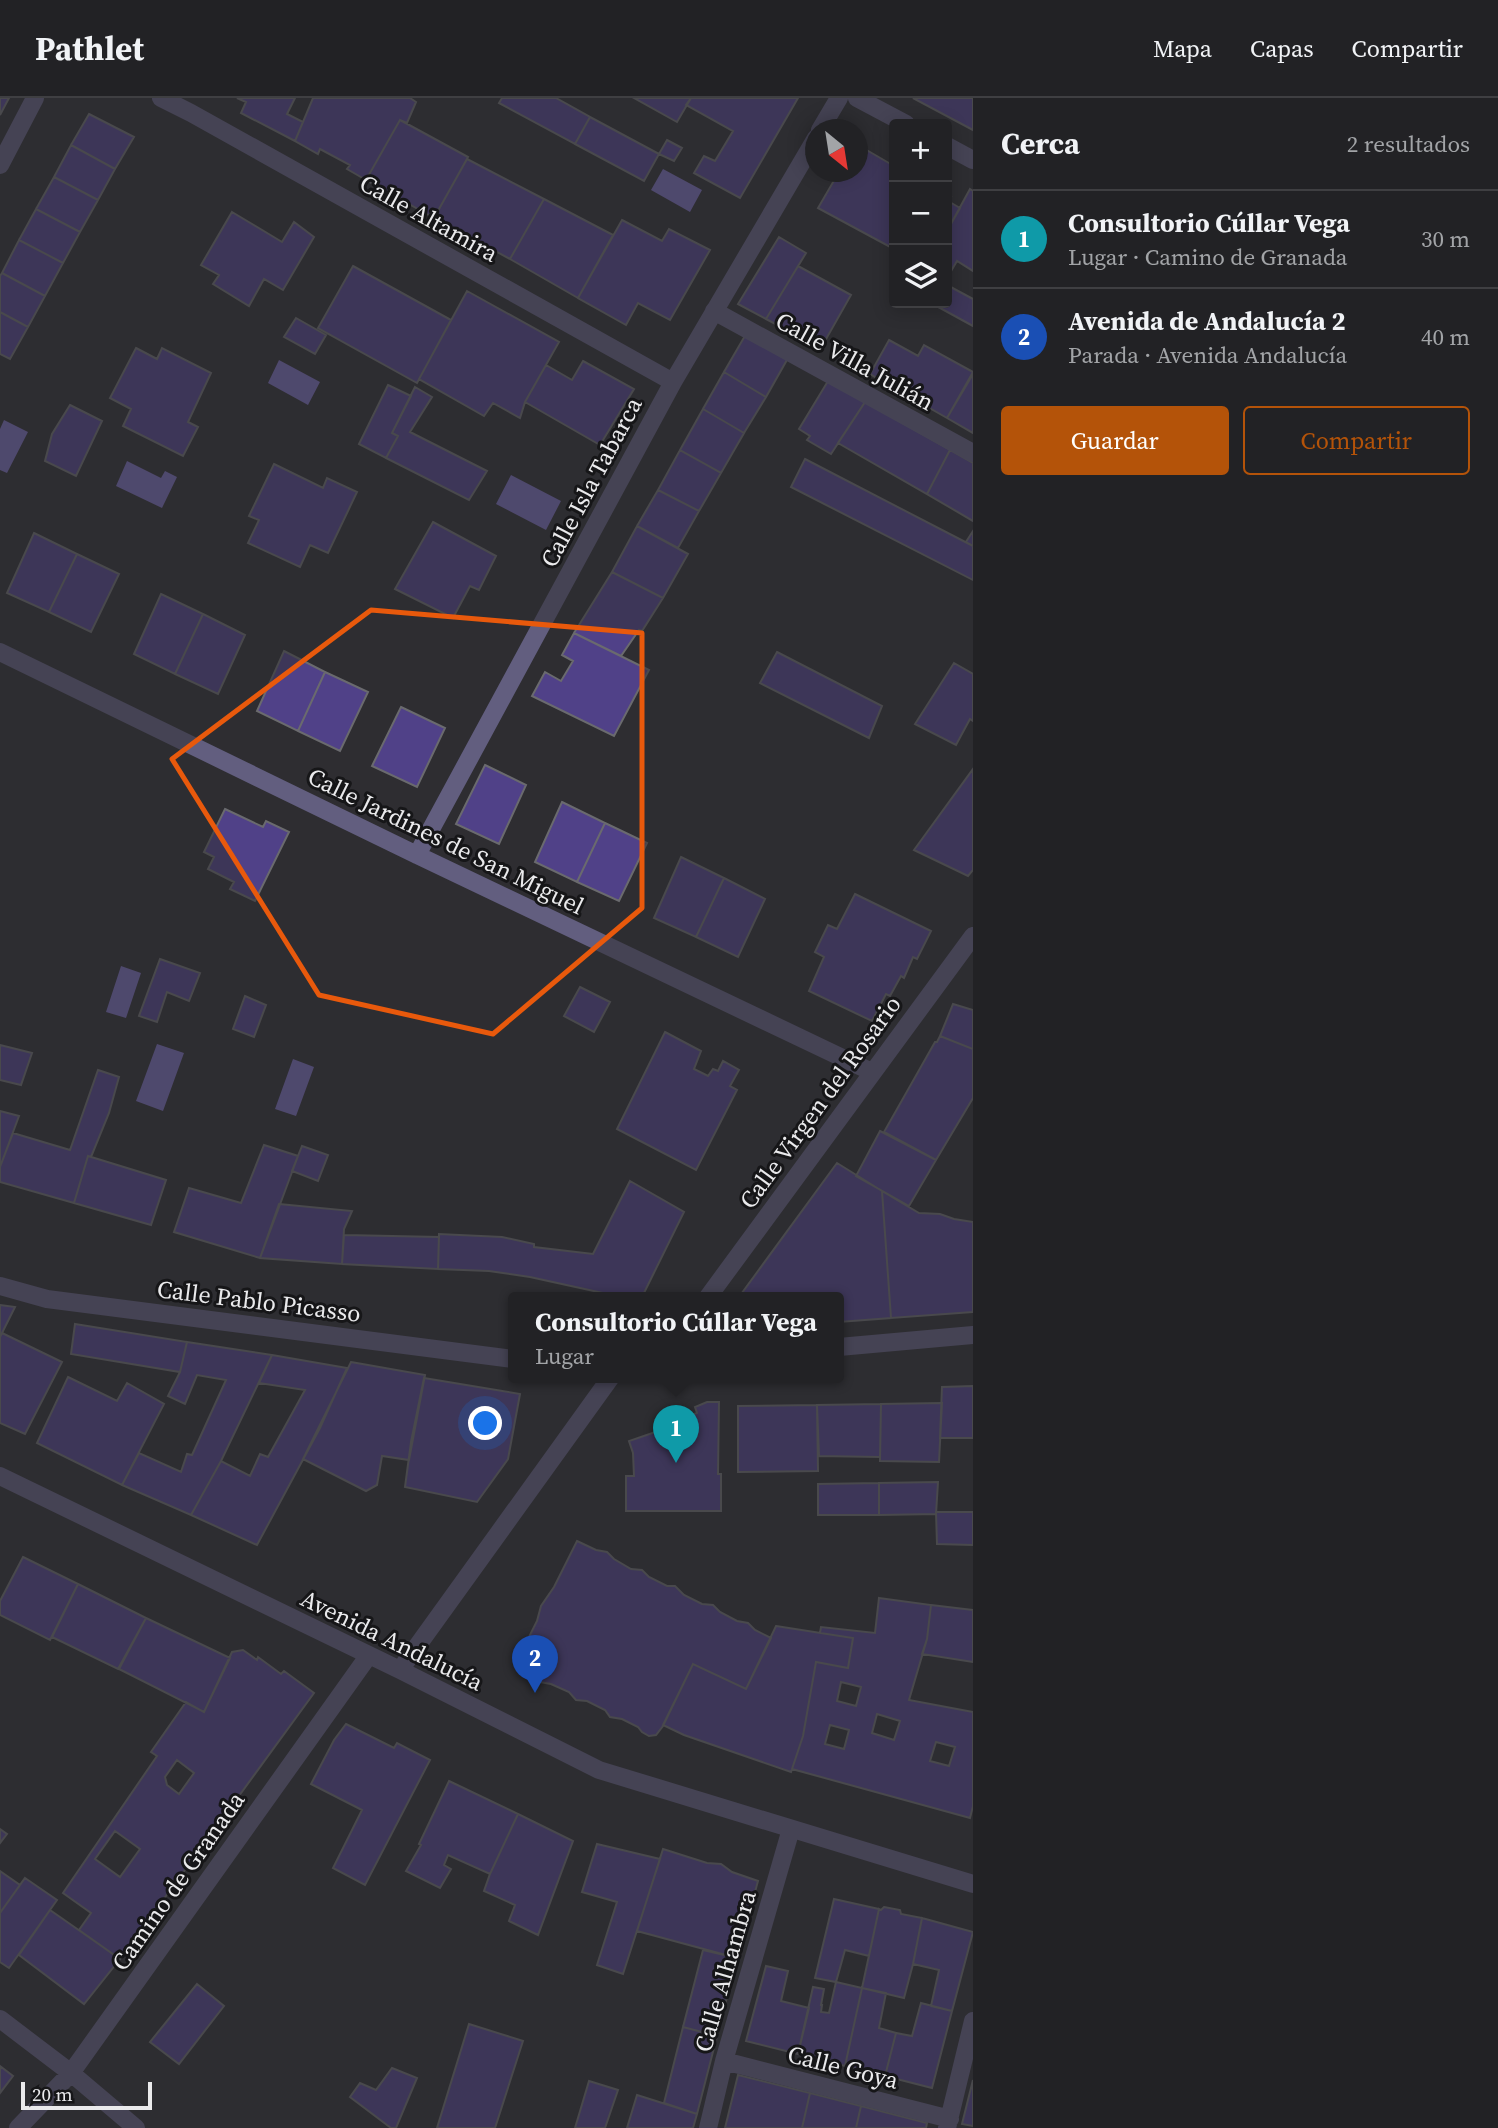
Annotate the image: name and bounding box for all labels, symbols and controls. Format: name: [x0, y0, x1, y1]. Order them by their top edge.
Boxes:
text: Pathlet: [35, 26, 144, 71]
text: Mapa: [1153, 32, 1212, 65]
text: Capas: [1250, 32, 1314, 65]
text: Compartir: [1352, 32, 1463, 65]
north arrow: [805, 119, 868, 182]
map controls: [889, 119, 952, 308]
button: +: [889, 119, 952, 182]
text: Cerca: [1001, 123, 1080, 164]
text: 2 resultados: [1347, 128, 1470, 160]
street label: Calle Altamira: [354, 166, 505, 270]
button: −: [889, 182, 952, 245]
text: Consultorio Cúllar Vega: [1068, 205, 1350, 241]
text: 1: [1018, 223, 1030, 255]
text: 30 m: [1421, 223, 1470, 255]
text: Lugar · Camino de Granada: [1068, 241, 1347, 273]
button: layers: [889, 245, 952, 308]
text: Avenida de Andalucía 2: [1068, 303, 1345, 339]
street label: Calle Villa Julián: [770, 304, 940, 418]
text: 2: [1018, 321, 1030, 353]
text: 40 m: [1421, 321, 1470, 353]
text: Parada · Avenida Andalucía: [1068, 339, 1347, 371]
street label: Calle Isla Tabarca: [532, 391, 650, 573]
button: Guardar: [1001, 406, 1229, 475]
button: Compartir: [1243, 406, 1470, 475]
street label: Calle Jardines de San Miguel: [302, 760, 590, 922]
street label: Calle Virgen del Rosario: [731, 989, 909, 1215]
street label: Calle Pablo Picasso: [155, 1272, 363, 1330]
popup: [508, 1292, 844, 1383]
text: Consultorio Cúllar Vega: [535, 1304, 817, 1340]
text: Lugar: [535, 1340, 594, 1372]
pin: 1: [653, 1405, 699, 1463]
your location: [468, 1406, 502, 1440]
street label: Avenida Andalucía: [295, 1582, 489, 1699]
pin: 2: [512, 1635, 558, 1693]
street label: Camino de Granada: [104, 1784, 253, 1977]
street label: Calle Alhambra: [686, 1886, 764, 2056]
street label: Calle Goya: [784, 2037, 903, 2097]
scale bar: [21, 2079, 152, 2111]
text: 20 m: [32, 2081, 73, 2107]

